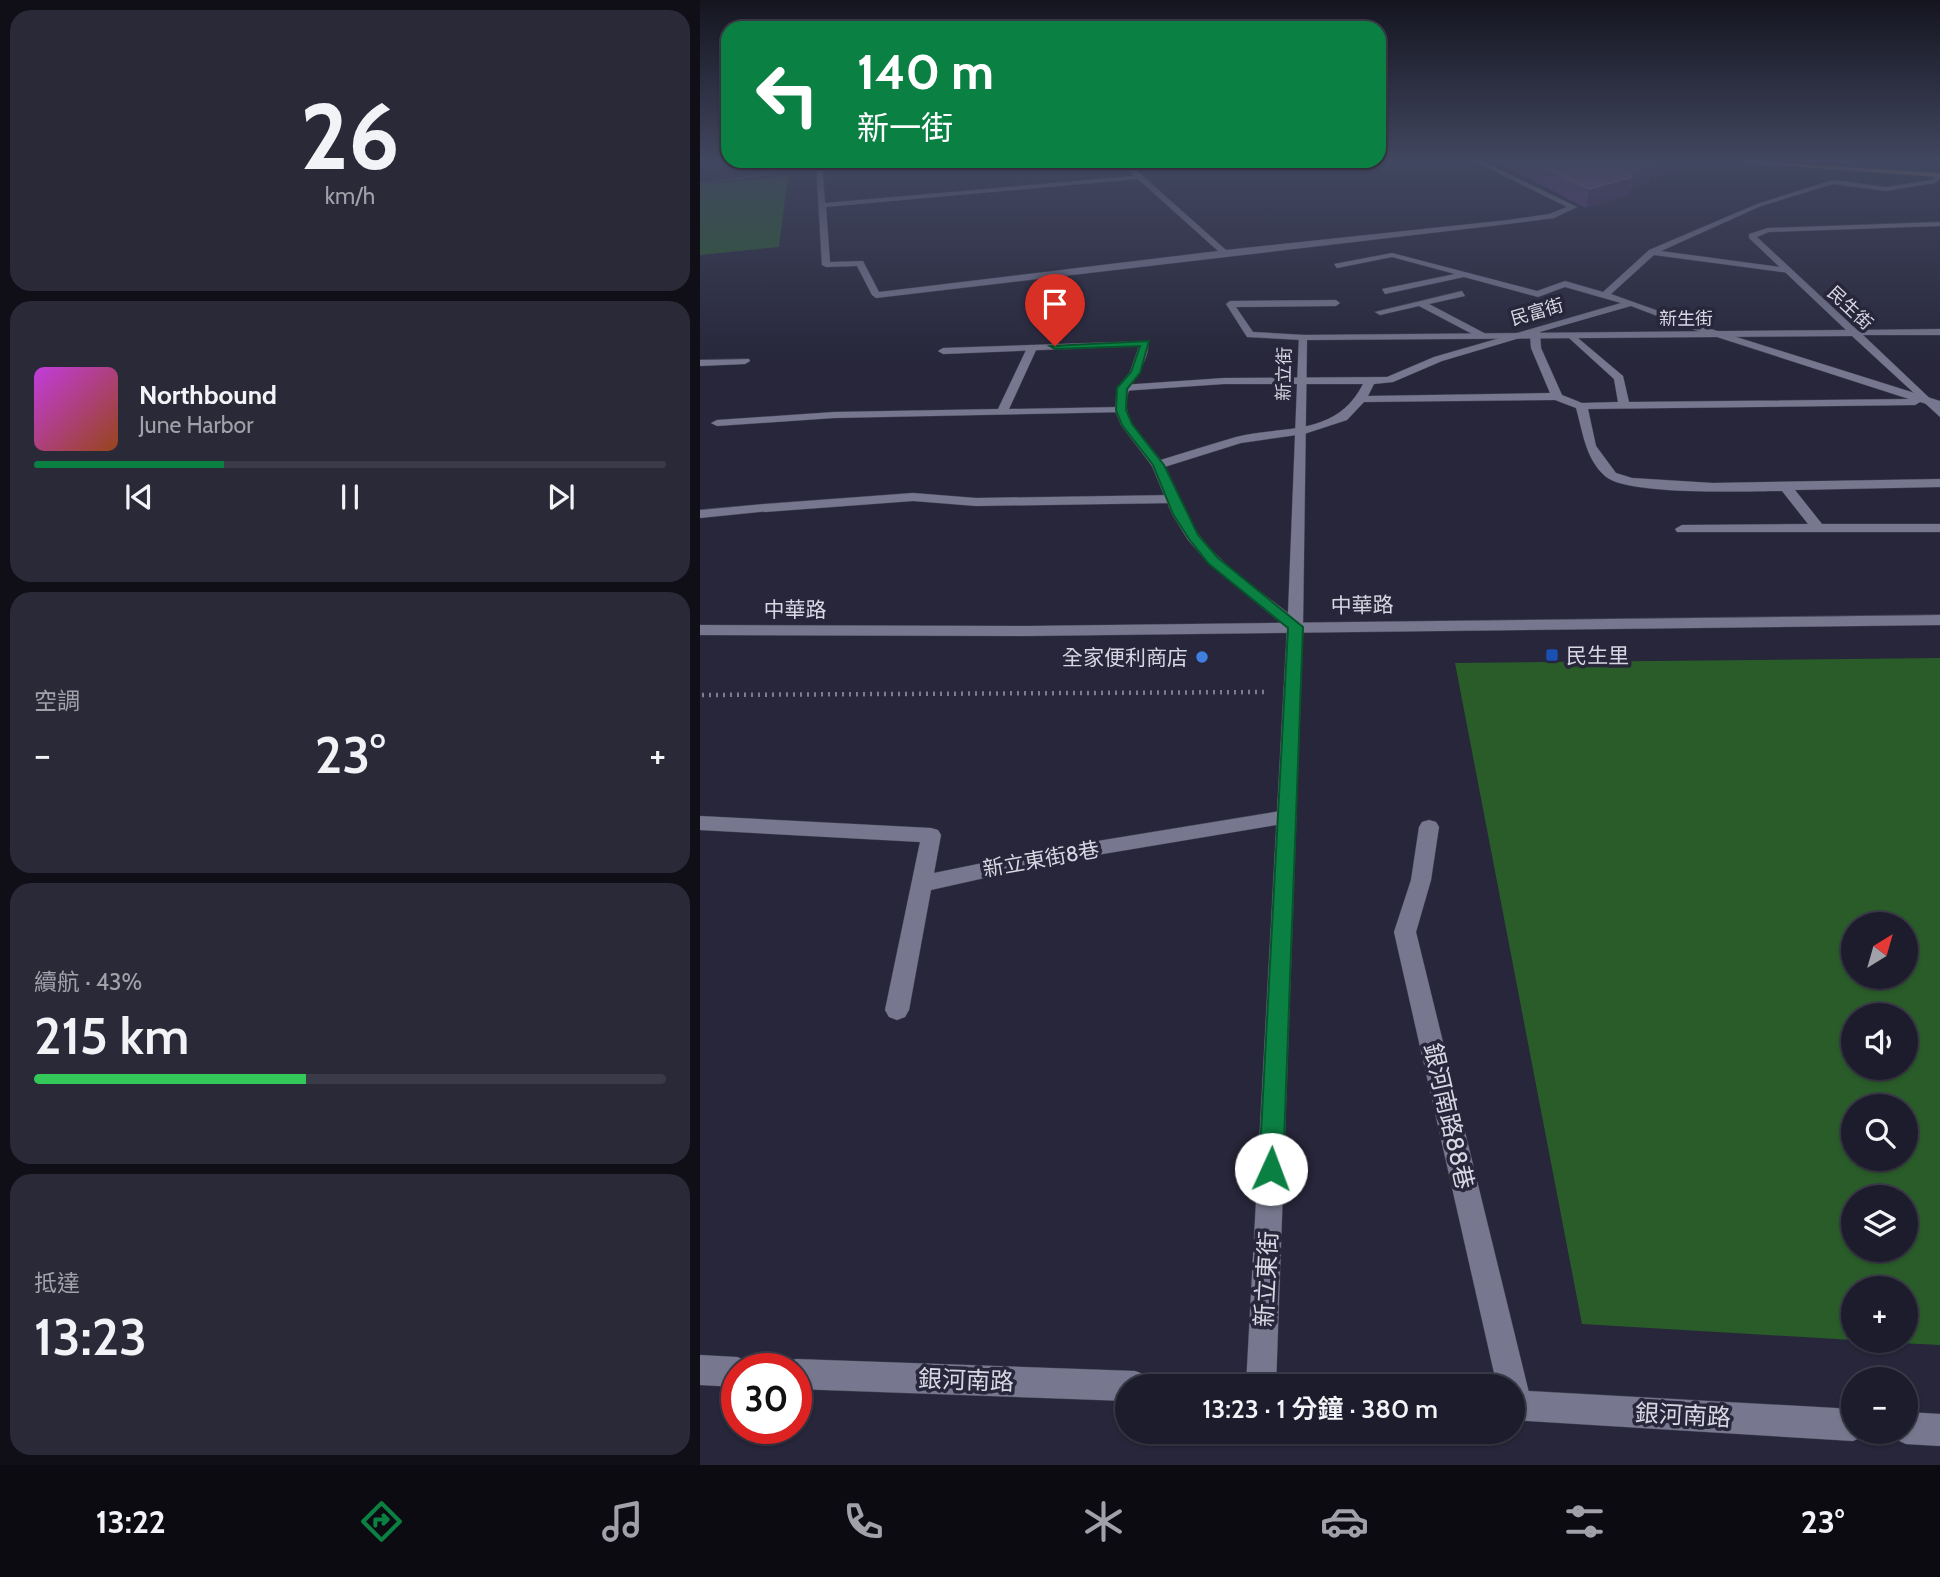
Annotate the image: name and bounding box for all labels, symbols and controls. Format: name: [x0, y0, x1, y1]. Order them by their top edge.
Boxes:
text: 140 m: [857, 42, 994, 101]
icon: left: [742, 49, 833, 140]
text: 26: [300, 81, 400, 192]
text: 新一街: [857, 108, 953, 147]
text: km/h: [325, 182, 375, 210]
pin: [1025, 274, 1085, 346]
street label: 民生街: [1823, 282, 1877, 334]
icon: arrive: [1036, 285, 1074, 323]
street label: 民富街: [1508, 294, 1566, 330]
street label: 新生街: [1659, 308, 1713, 330]
street label: 新立街: [1273, 347, 1295, 401]
text: Northbound: [139, 379, 277, 411]
text: June Harbor: [139, 411, 253, 439]
icon: previous: [120, 478, 158, 516]
icon: pause: [331, 478, 369, 516]
icon: next: [542, 478, 580, 516]
street label: 中華路: [1330, 592, 1394, 618]
street label: 中華路: [764, 597, 827, 622]
place label: 民生里: [1566, 643, 1629, 668]
place label: 全家便利商店: [1062, 645, 1188, 670]
marker: 民生里: [1544, 647, 1560, 663]
marker: 全家便利商店: [1194, 649, 1210, 665]
text: 空調: [34, 687, 80, 715]
text: 23°: [315, 723, 385, 786]
text: −: [34, 731, 51, 778]
text: +: [649, 731, 666, 778]
street label: 新立東街8巷: [981, 836, 1101, 882]
north arrow: [1841, 912, 1918, 989]
map controls: [1841, 912, 1918, 1444]
text: 續航 · 43%: [34, 968, 142, 996]
button: sound: [1841, 1003, 1918, 1080]
text: 215 km: [34, 1004, 189, 1067]
street label: 銀河南路88巷: [1418, 1040, 1480, 1192]
button: search: [1841, 1094, 1918, 1171]
position arrow: [1234, 1132, 1308, 1206]
button: layers: [1841, 1185, 1918, 1262]
street label: 新立東街: [1249, 1230, 1283, 1328]
text: 抵達: [34, 1269, 80, 1297]
button: +: [1841, 1276, 1918, 1353]
text: 13:23: [34, 1305, 147, 1368]
speed limit sign: 30: [721, 1353, 812, 1444]
street label: 銀河南路: [918, 1364, 1014, 1396]
button: −: [1841, 1367, 1918, 1444]
text: 13:23 · 1 分鐘 · 380 m: [1202, 1393, 1438, 1425]
street label: 銀河南路: [1634, 1398, 1732, 1432]
icon: directions: [357, 1497, 406, 1546]
icon: music: [598, 1497, 647, 1546]
icon: phone: [839, 1497, 888, 1546]
icon: climate: [1079, 1497, 1128, 1546]
icon: car: [1320, 1497, 1369, 1546]
icon: filters: [1560, 1497, 1609, 1546]
text: 13:22: [96, 1502, 166, 1541]
text: 23°: [1801, 1502, 1844, 1541]

